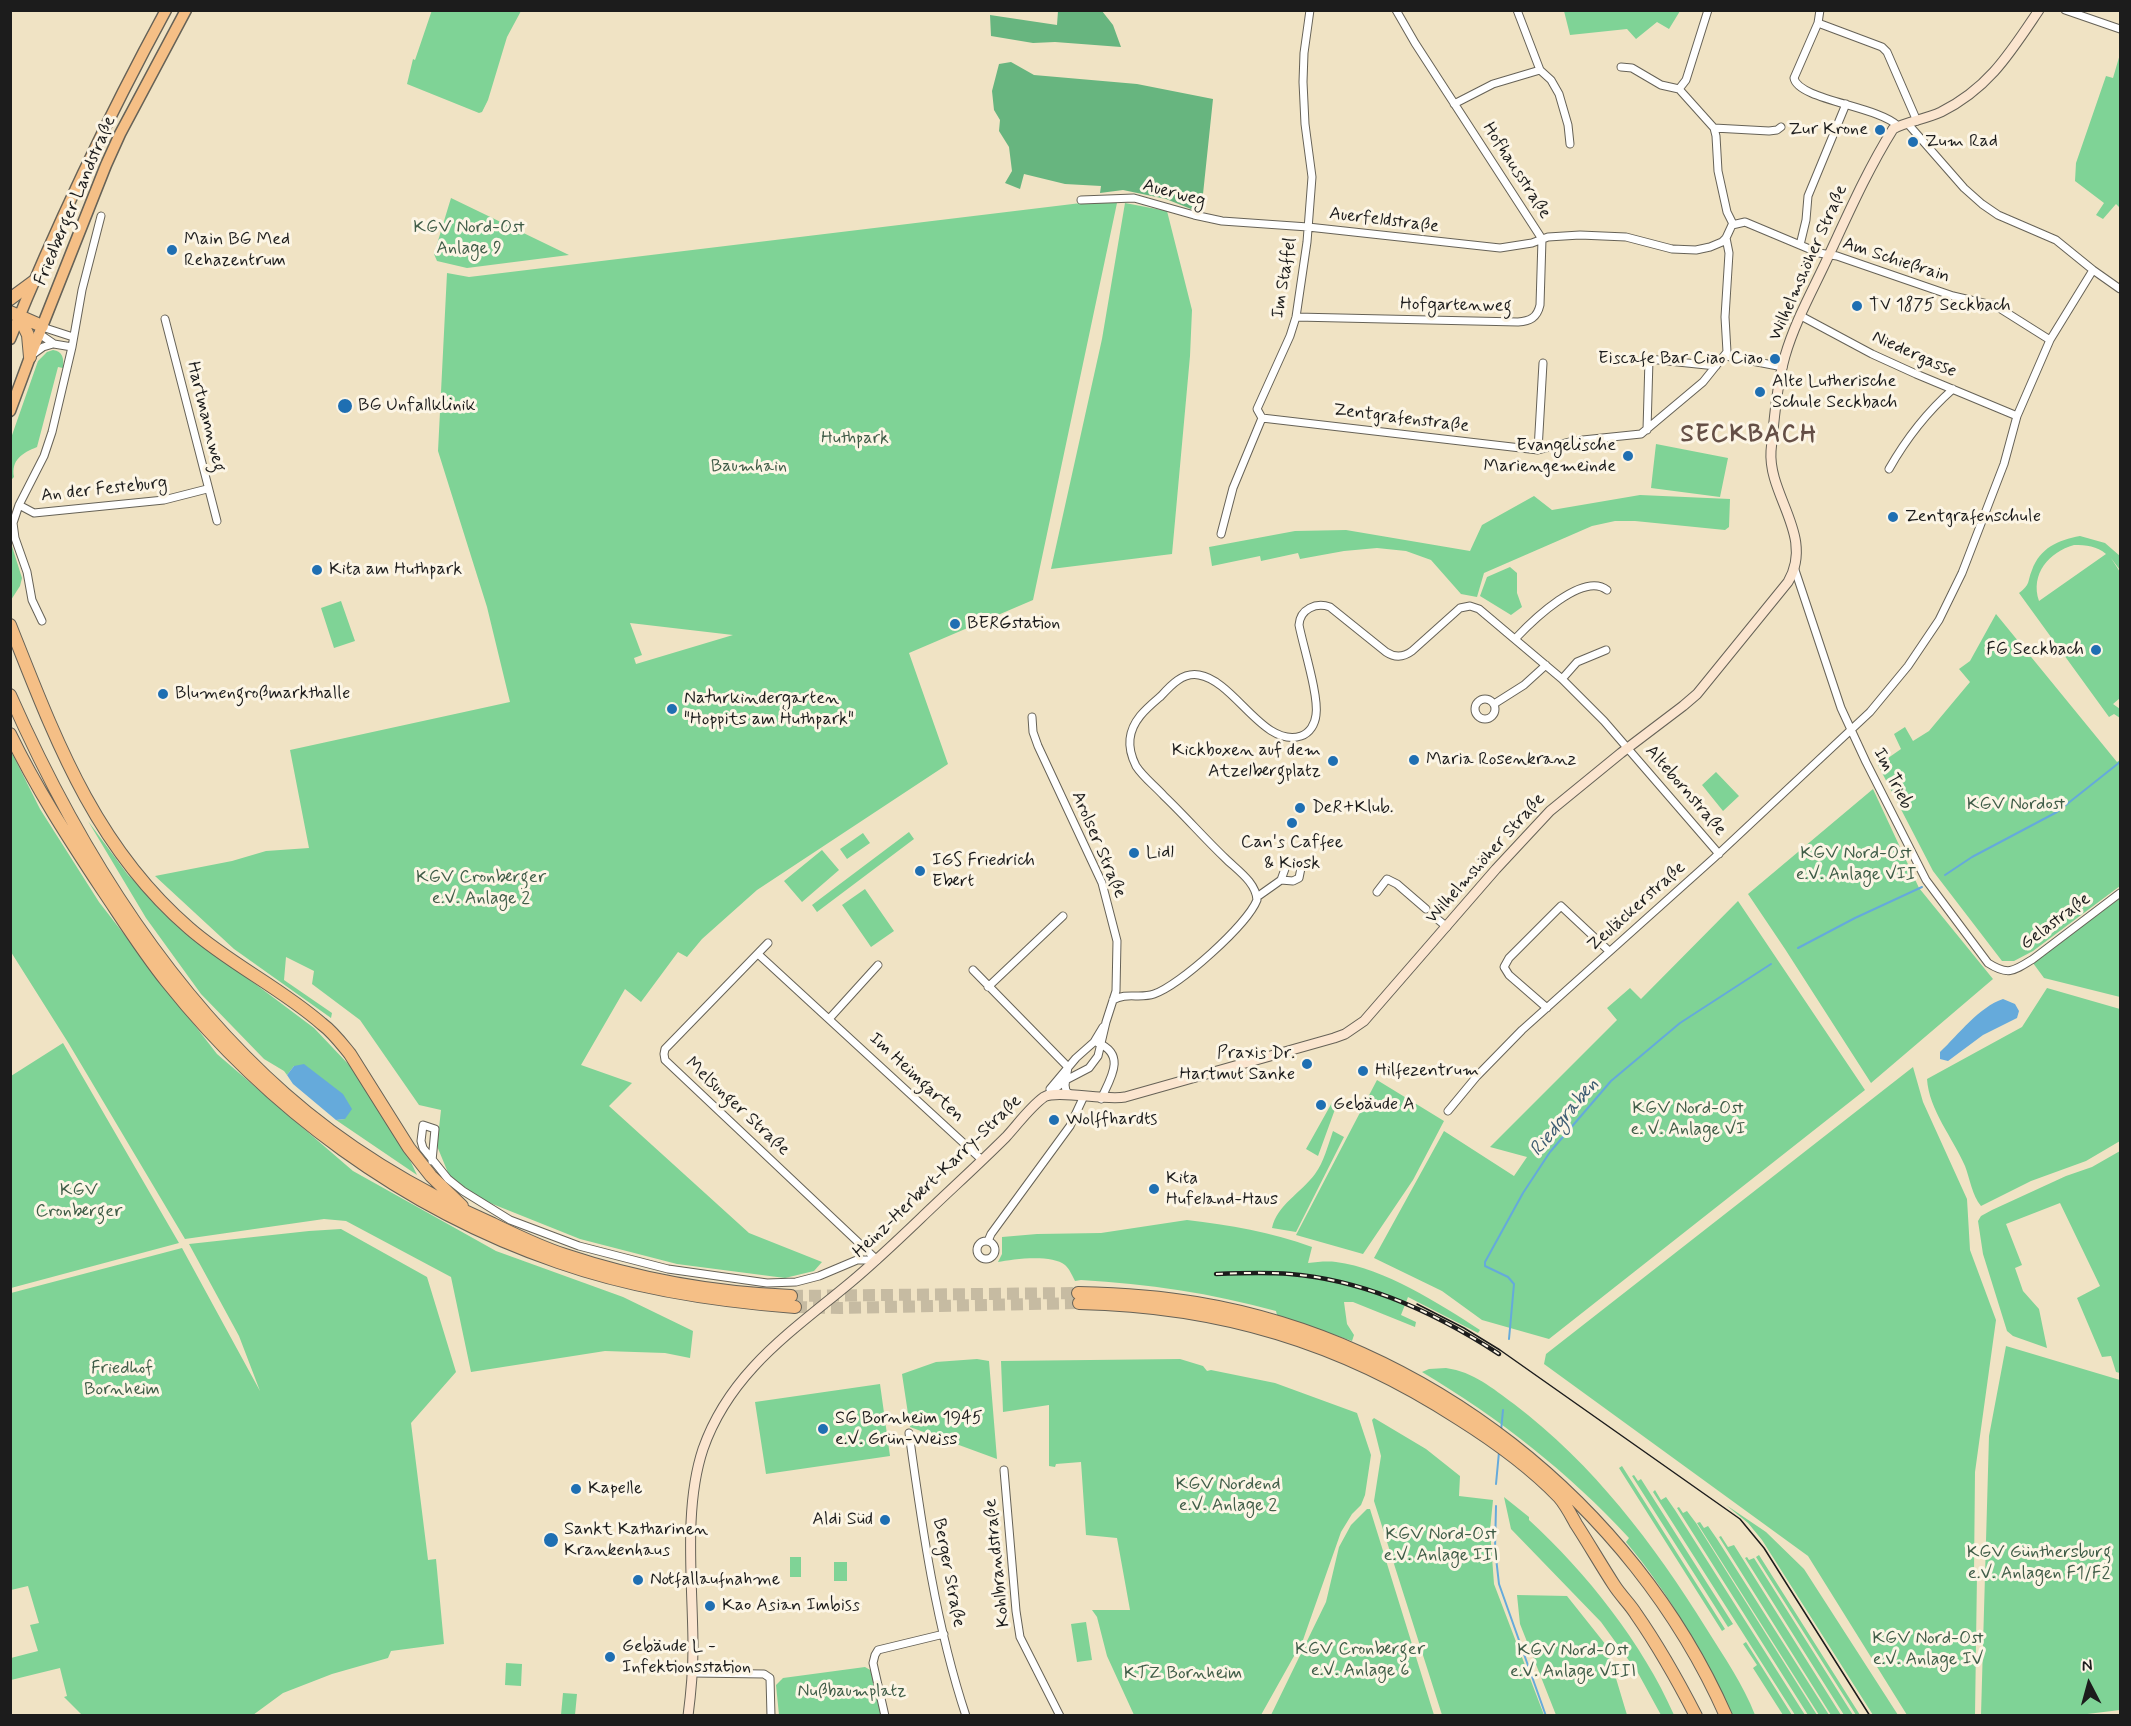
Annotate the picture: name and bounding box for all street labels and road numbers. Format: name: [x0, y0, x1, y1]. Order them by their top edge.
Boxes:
street label: Friedberger Landstraße: [31, 113, 121, 289]
street label: Hofhausstraße: [1477, 119, 1555, 223]
street label: Auerweg: [1140, 175, 1208, 213]
street label: Wilhelmshöher Straße: [1765, 182, 1853, 344]
street label: Auerfeldstraße: [1328, 204, 1440, 238]
street label: Am Schießrain: [1839, 233, 1953, 289]
street label: Im Staffel: [1268, 236, 1302, 320]
street label: Hofgartenweg: [1400, 294, 1512, 318]
street label: Niedergasse: [1868, 327, 1960, 383]
street label: Hartmannweg: [181, 360, 229, 474]
street label: Zentgrafenstraße: [1332, 400, 1470, 438]
street label: An der Festeburg: [40, 473, 168, 507]
street label: Altebornstraße: [1640, 741, 1730, 841]
street label: Im Trieb: [1867, 745, 1917, 813]
street label: Arolser Straße: [1066, 788, 1130, 902]
street label: Wilhelmshöher Straße: [1422, 789, 1550, 929]
street label: Zeuläckerstraße: [1584, 857, 1690, 957]
street label: Gelastraße: [2017, 889, 2095, 955]
street label: Im Heimgarten: [864, 1028, 968, 1128]
street label: Melsunger Straße: [680, 1053, 794, 1161]
street label: Heinz-Herbert-Karry-Straße: [849, 1091, 1027, 1263]
street label: Kohlbrandstraße: [981, 1498, 1015, 1628]
street label: Berger Straße: [927, 1517, 969, 1629]

